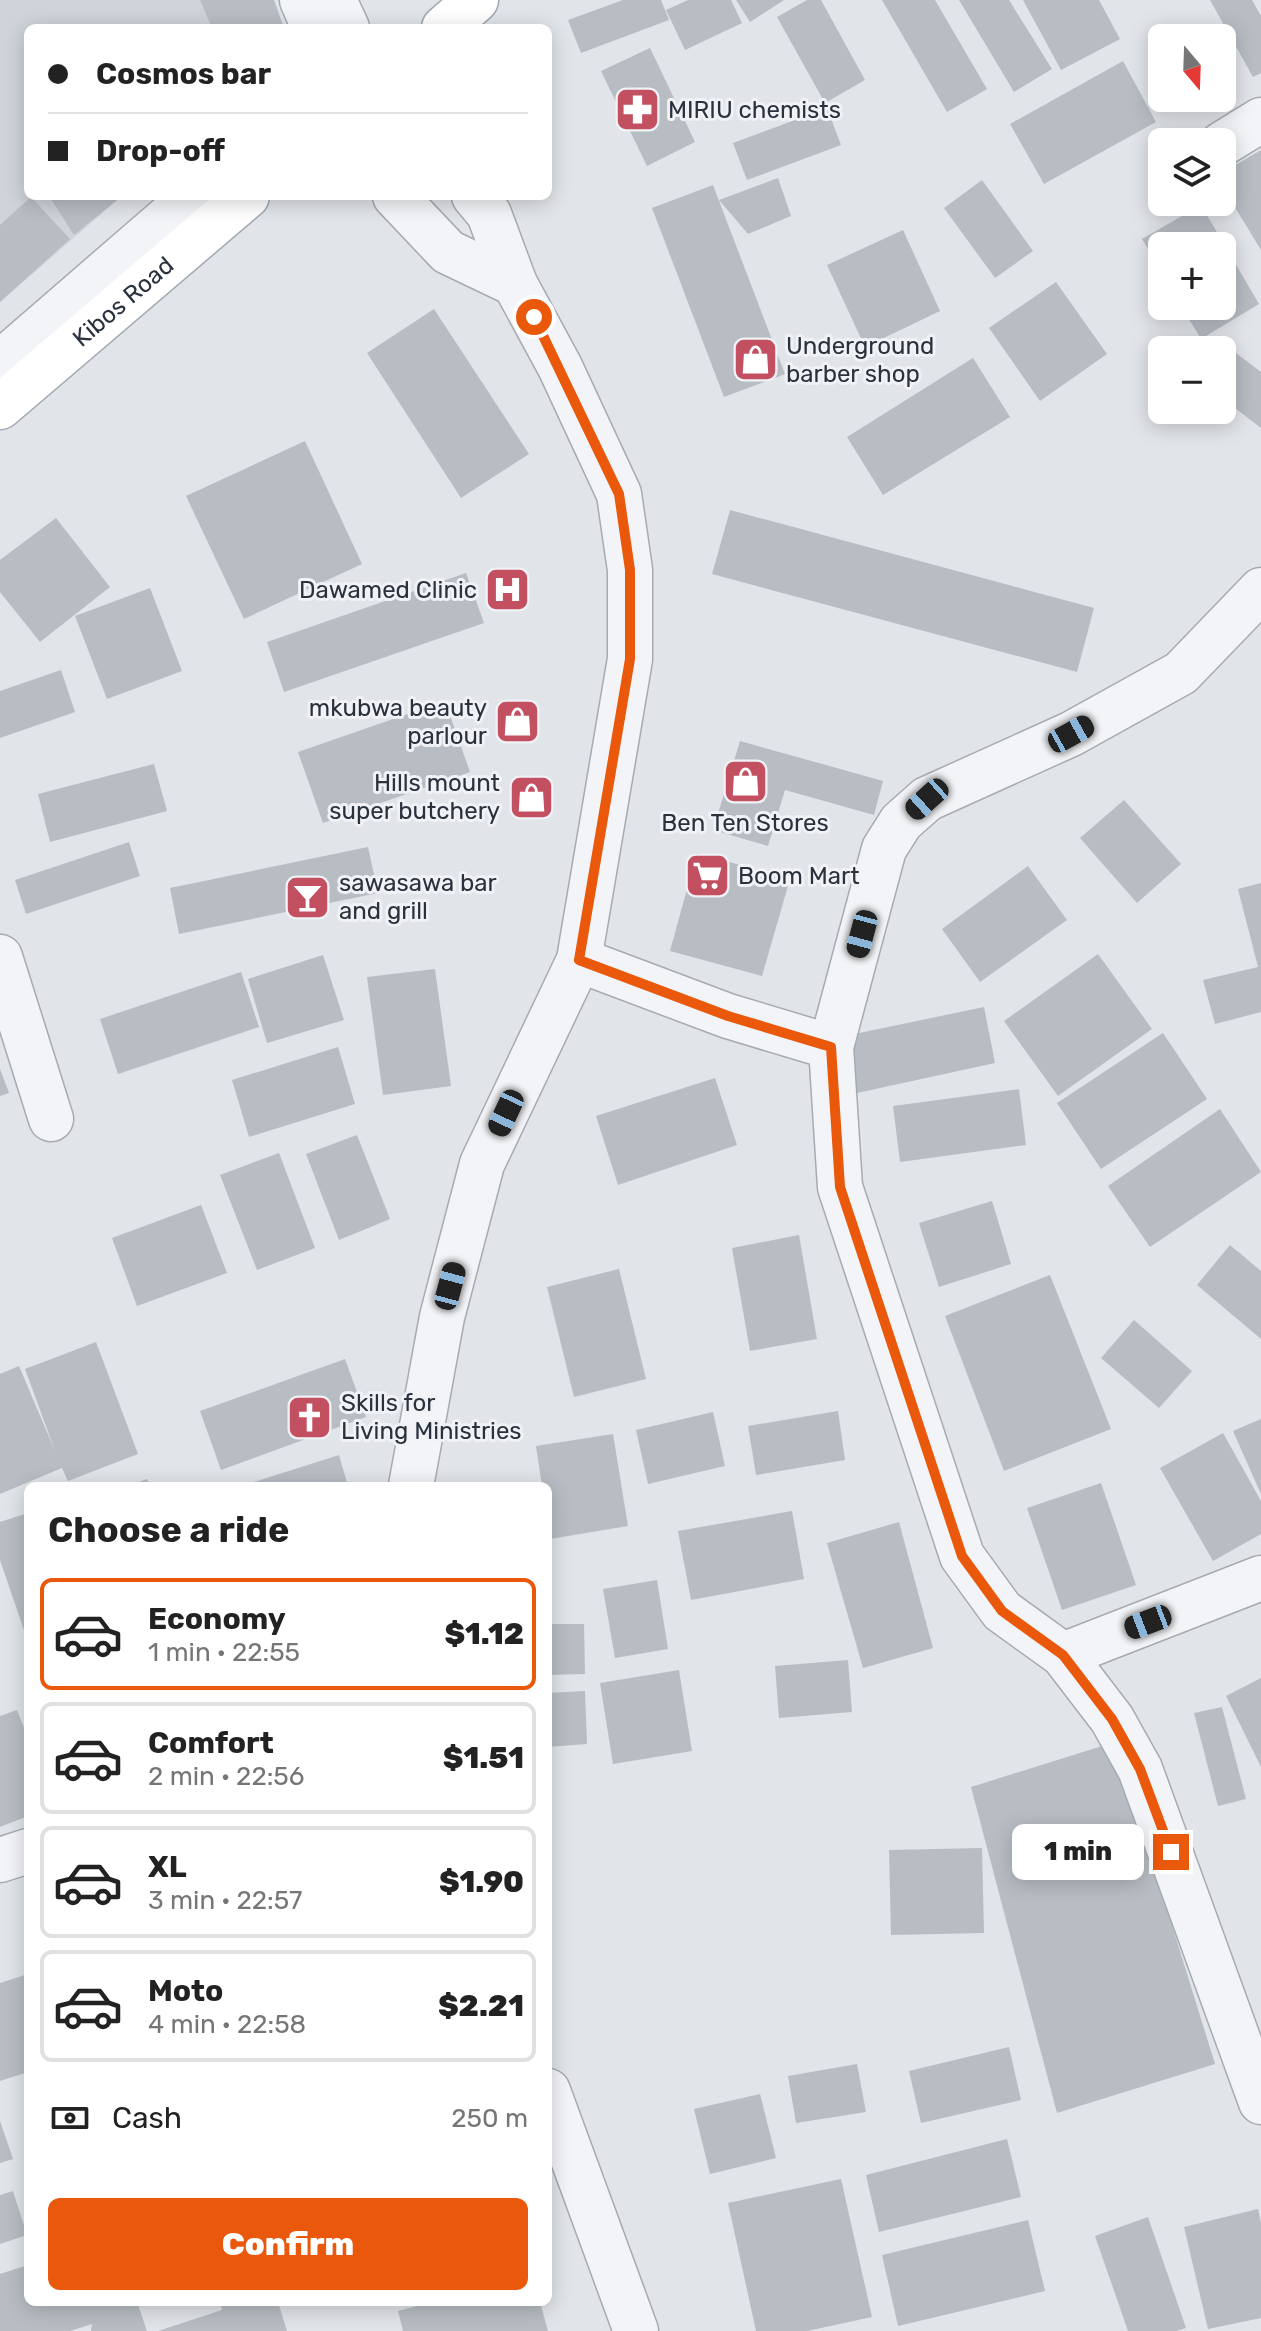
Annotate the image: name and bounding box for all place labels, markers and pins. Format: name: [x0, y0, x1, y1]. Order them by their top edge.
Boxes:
pharmacy icon: MIRIU chemists: [613, 86, 661, 134]
place label: MIRIU chemists: [668, 96, 841, 124]
place label: Underground barber shop: [786, 332, 934, 388]
shop icon: Underground barber shop: [731, 336, 779, 384]
hospital icon: Dawamed Clinic: [484, 566, 532, 614]
place label: Dawamed Clinic: [299, 576, 477, 604]
place label: mkubwa beauty parlour: [309, 694, 487, 750]
shop icon: mkubwa beauty parlour: [494, 698, 542, 746]
shop icon: Ben Ten Stores: [721, 757, 769, 805]
place label: Hills mount super butchery: [329, 769, 500, 825]
shop icon: Hills mount super butchery: [507, 773, 555, 821]
place label: Ben Ten Stores: [661, 809, 829, 837]
supermarket icon: Boom Mart: [683, 852, 731, 900]
place label: Boom Mart: [738, 862, 860, 890]
place label: sawasawa bar and grill: [339, 869, 497, 925]
bar icon: sawasawa bar and grill: [284, 873, 332, 921]
place label: Skills for Living Ministries: [341, 1389, 522, 1445]
church icon: Skills for Living Ministries: [286, 1393, 334, 1441]

